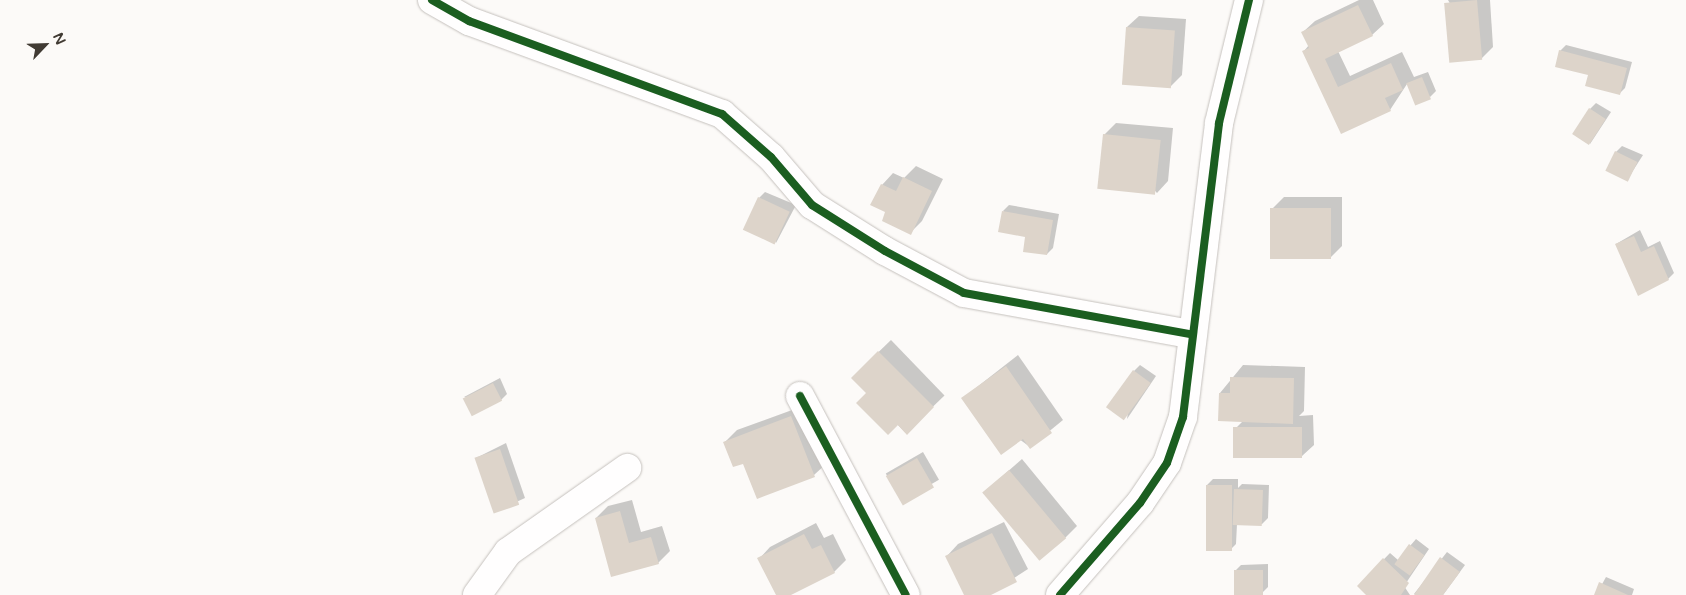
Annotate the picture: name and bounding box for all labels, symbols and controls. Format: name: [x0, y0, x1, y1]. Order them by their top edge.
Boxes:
north arrow: [20, 20, 70, 70]
text: N: [49, 30, 69, 47]

